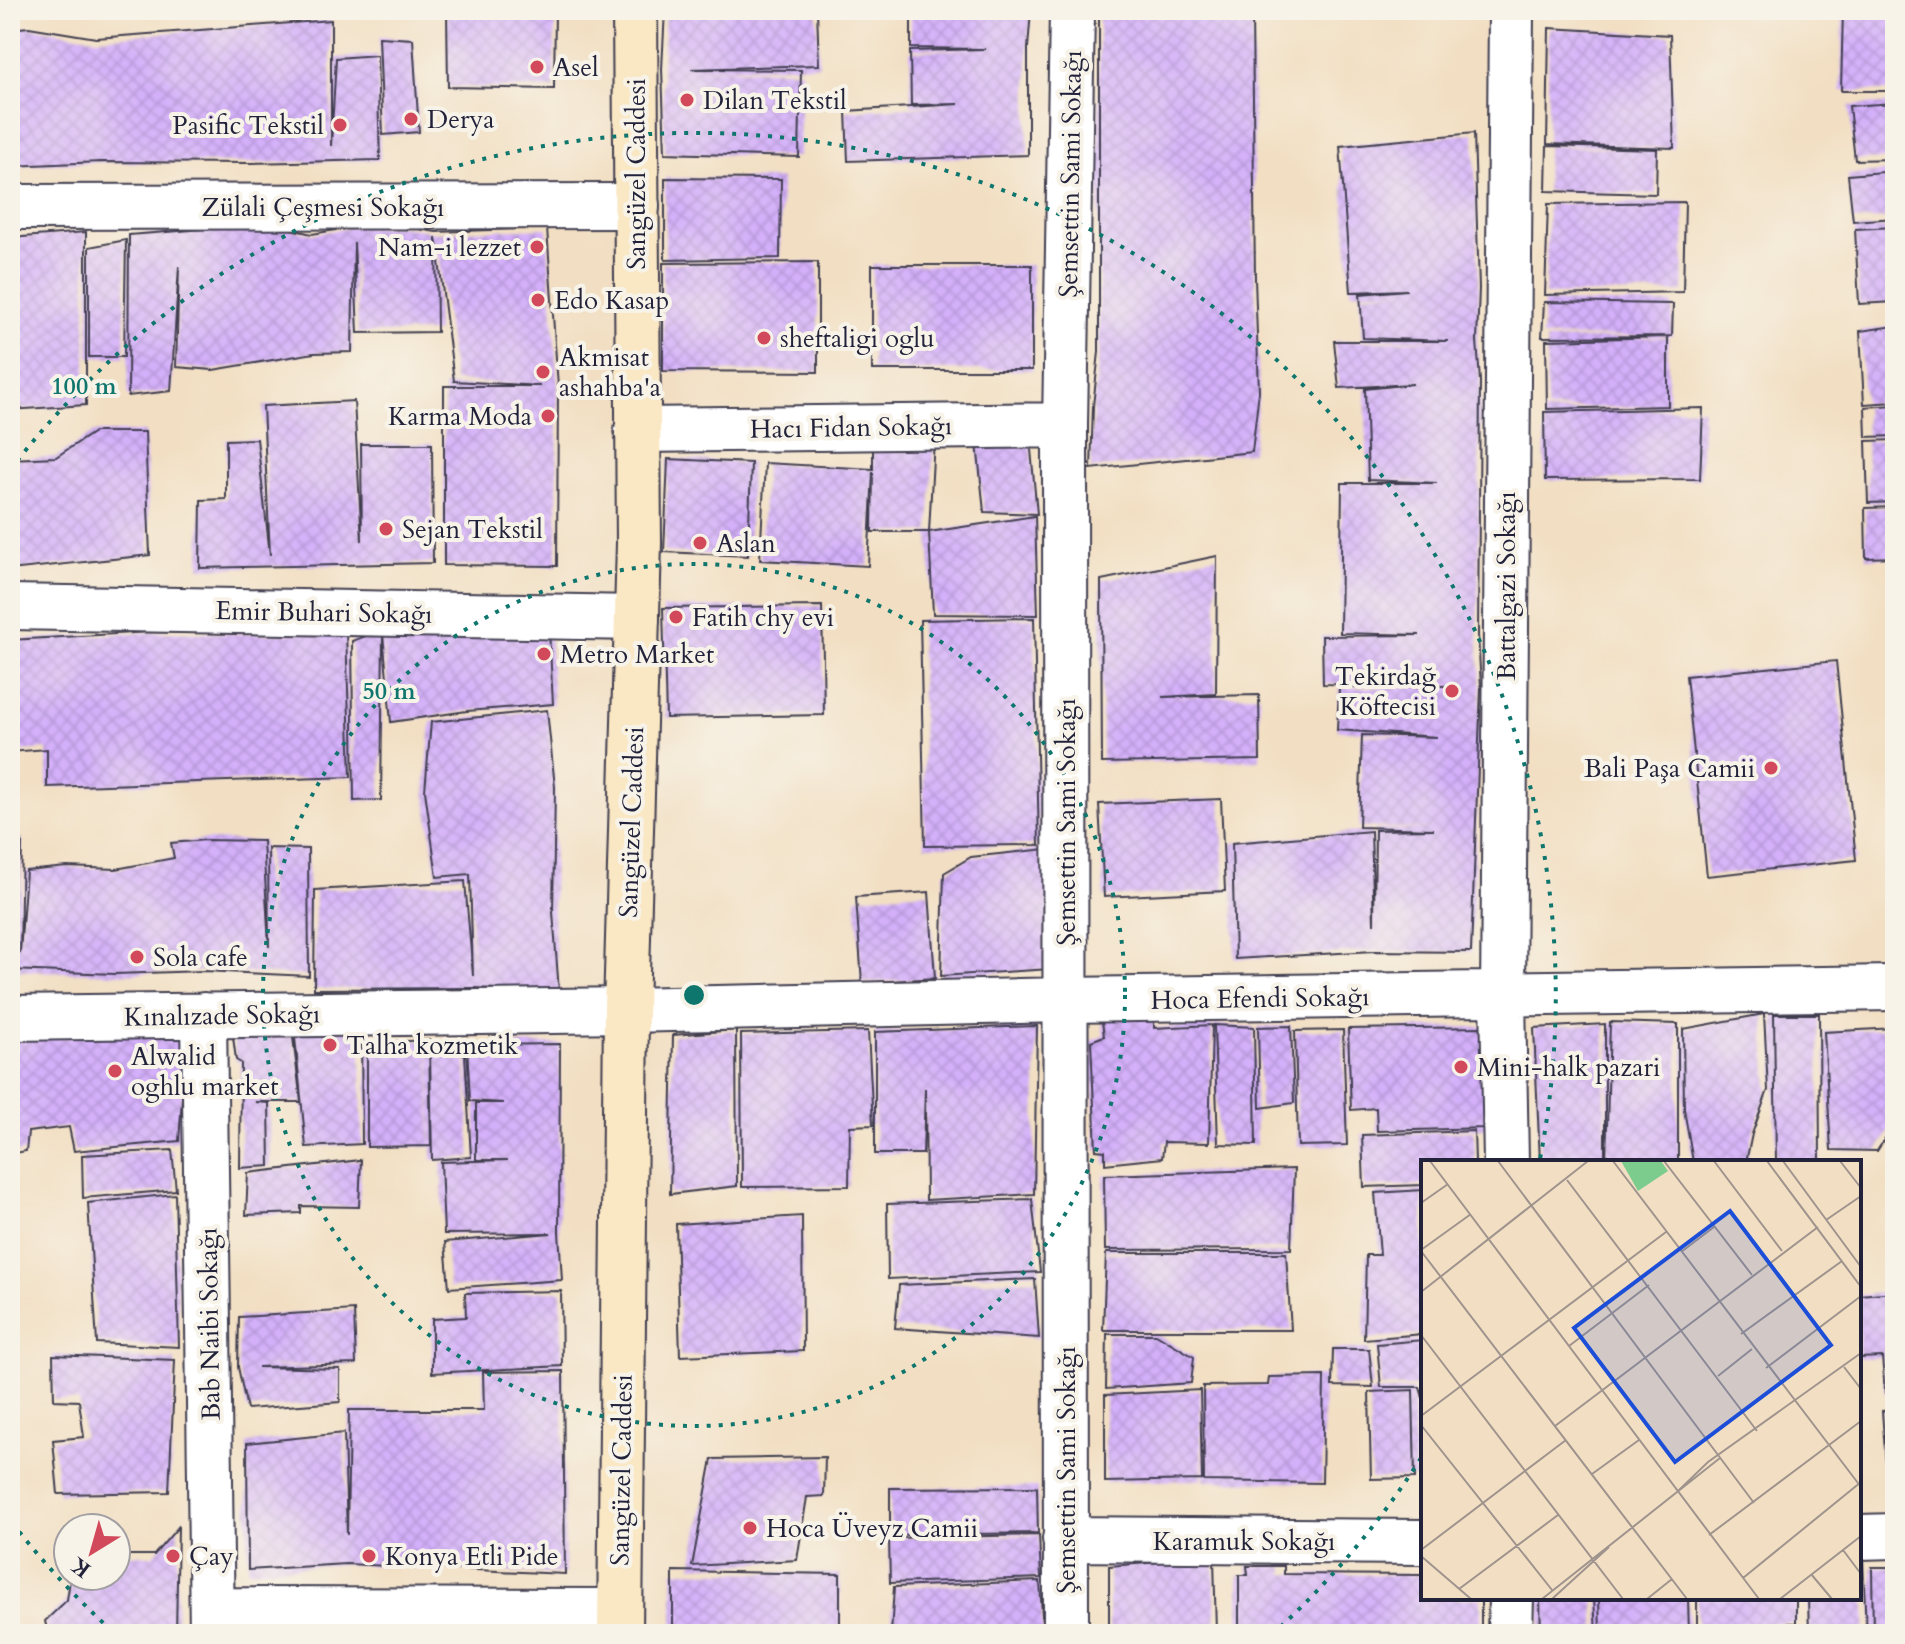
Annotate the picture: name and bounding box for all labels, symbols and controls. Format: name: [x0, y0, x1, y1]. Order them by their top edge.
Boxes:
place label: Asel: [553, 50, 599, 85]
street label: Şemsettin Sami Sokağı: [1051, 50, 1090, 298]
marker: Asel: [528, 58, 546, 76]
street label: Sangüzel Caddesi: [619, 78, 654, 270]
place label: Dilan Tekstil: [703, 83, 847, 118]
marker: Dilan Tekstil: [678, 91, 696, 109]
place label: Derya: [427, 102, 494, 137]
place label: Pasific Tekstil: [172, 108, 324, 143]
marker: Derya: [402, 110, 420, 128]
marker: Pasific Tekstil: [331, 116, 349, 134]
street label: Zülali Çeşmesi Sokağı: [202, 190, 444, 225]
place label: Nam-i lezzet: [378, 230, 521, 265]
marker: Nam-i lezzet: [528, 238, 546, 256]
place label: Edo Kasap: [554, 283, 669, 318]
marker: Edo Kasap: [529, 291, 547, 309]
place label: sheftaligi oglu: [780, 321, 934, 356]
marker: sheftaligi oglu: [755, 329, 773, 347]
place label: Akmisat ashahba'a: [559, 340, 661, 405]
marker: Akmisat ashahba'a: [534, 363, 552, 381]
text: 100 m: [51, 370, 118, 403]
place label: Karma Moda: [388, 399, 532, 434]
marker: Karma Moda: [539, 407, 557, 425]
street label: Hacı Fidan Sokağı: [750, 408, 952, 447]
street label: Battalgazi Sokağı: [1489, 491, 1524, 681]
place label: Sejan Tekstil: [402, 512, 543, 547]
marker: Sejan Tekstil: [377, 520, 395, 538]
place label: Aslan: [716, 526, 776, 561]
marker: Aslan: [691, 534, 709, 552]
street label: Emir Buhari Sokağı: [215, 593, 433, 632]
place label: Fatih chy evi: [692, 600, 834, 635]
marker: Fatih chy evi: [667, 608, 685, 626]
place label: Metro Market: [560, 637, 714, 672]
marker: Metro Market: [535, 645, 553, 663]
place label: Tekirdağ Köftecisi: [1335, 659, 1436, 724]
text: 50 m: [362, 675, 416, 708]
marker: Tekirdağ Köftecisi: [1443, 682, 1461, 700]
street label: Şemsettin Sami Sokağı: [1049, 698, 1084, 946]
street label: Sangüzel Caddesi: [611, 726, 652, 918]
place label: Bali Paşa Camii: [1584, 751, 1755, 786]
marker: Bali Paşa Camii: [1762, 759, 1780, 777]
place label: Sola cafe: [153, 940, 248, 975]
marker: Sola cafe: [128, 948, 146, 966]
street label: Hoca Efendi Sokağı: [1150, 979, 1370, 1018]
centre of rings: [680, 981, 708, 1009]
street label: Kınalızade Sokağı: [124, 996, 320, 1035]
place label: Talha kozmetik: [346, 1028, 518, 1063]
marker: Talha kozmetik: [321, 1036, 339, 1054]
place label: Alwalid oghlu market: [131, 1039, 278, 1104]
place label: Mini-halk pazari: [1477, 1050, 1660, 1085]
marker: Mini-halk pazari: [1452, 1058, 1470, 1076]
marker: Alwalid oghlu market: [106, 1062, 124, 1080]
inset map: [1421, 1160, 1861, 1600]
street label: Bab Naibi Sokağı: [190, 1227, 229, 1421]
street label: Şemsettin Sami Sokağı: [1049, 1346, 1084, 1594]
street label: Sangüzel Caddesi: [602, 1374, 641, 1566]
place label: Hoca Üveyz Camii: [766, 1511, 978, 1546]
north arrow: [52, 1512, 132, 1592]
marker: Hoca Üveyz Camii: [741, 1519, 759, 1537]
street label: Karamuk Sokağı: [1153, 1524, 1335, 1559]
place label: Çay: [189, 1539, 234, 1574]
place label: Konya Etli Pide: [385, 1539, 559, 1574]
marker: Çay: [164, 1547, 182, 1565]
marker: Konya Etli Pide: [360, 1547, 378, 1565]
text: K: [64, 1550, 97, 1585]

